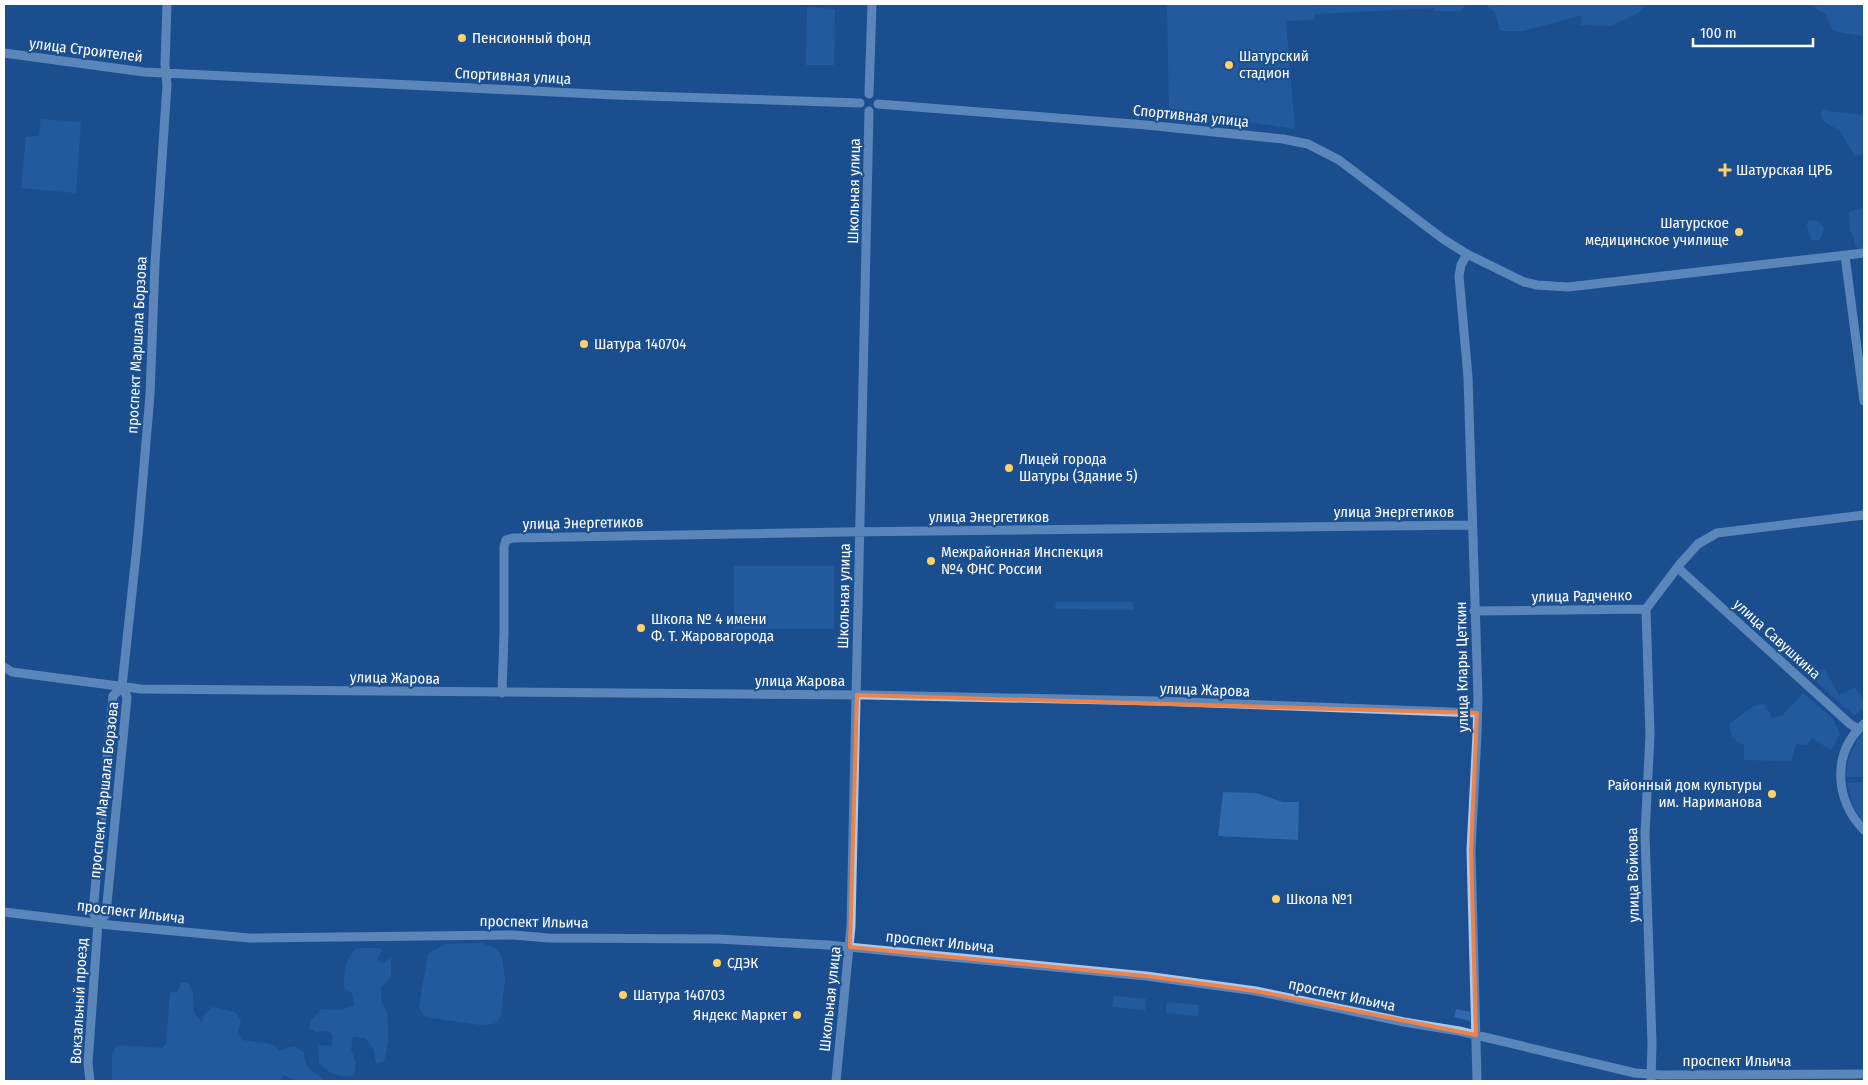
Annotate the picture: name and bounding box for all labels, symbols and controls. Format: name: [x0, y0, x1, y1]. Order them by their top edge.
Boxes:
scale bar: [1693, 15, 1813, 47]
text: 100 m: [1700, 24, 1737, 42]
place label: Пенсионный фонд: [472, 29, 591, 47]
marker: Пенсионный фонд: [456, 32, 468, 44]
street label: улица Строителей: [28, 34, 144, 66]
place label: Шатурский стадион: [1239, 47, 1309, 82]
marker: Шатурский стадион: [1223, 59, 1235, 71]
street label: Спортивная улица: [454, 64, 572, 88]
street label: Спортивная улица: [1132, 101, 1250, 131]
street label: Школьная улица: [844, 138, 864, 244]
place label: Шатурская ЦРБ: [1736, 161, 1833, 179]
marker: Шатурская ЦРБ: [1718, 163, 1732, 177]
place label: Шатурское медицинское училище: [1585, 214, 1729, 249]
marker: Шатурское медицинское училище: [1733, 226, 1745, 238]
street label: проспект Маршала Борзова: [123, 256, 151, 434]
place label: Шатура 140704: [594, 335, 687, 353]
marker: Шатура 140704: [578, 338, 590, 350]
place label: Лицей города Шатуры (Здание 5): [1019, 450, 1137, 485]
marker: Лицей города Шатуры (Здание 5): [1003, 462, 1015, 474]
street label: улица Энергетиков: [1334, 503, 1454, 521]
street label: улица Энергетиков: [929, 508, 1049, 526]
street label: улица Энергетиков: [522, 513, 644, 533]
street label: Школьная улица: [834, 543, 854, 649]
place label: Межрайонная Инспекция №4 ФНС России: [941, 543, 1103, 578]
marker: Межрайонная Инспекция №4 ФНС России: [925, 555, 937, 567]
street label: улица Радченко: [1532, 586, 1633, 606]
street label: улица Савушкина: [1730, 595, 1824, 683]
street label: улица Клары Цеткин: [1452, 601, 1472, 733]
place label: Школа № 4 имени Ф. Т. Жаровагорода: [651, 610, 774, 645]
marker: Школа № 4 имени Ф. Т. Жаровагорода: [635, 622, 647, 634]
street label: улица Жарова: [350, 668, 440, 688]
street label: улица Жарова: [755, 672, 845, 690]
street label: улица Жарова: [1160, 679, 1250, 701]
street label: проспект Маршала Борзова: [86, 701, 122, 879]
place label: Районный дом культуры им. Нариманова: [1608, 776, 1762, 811]
marker: Районный дом культуры им. Нариманова: [1766, 788, 1778, 800]
street label: улица Войкова: [1623, 827, 1643, 923]
place label: Школа №1: [1286, 890, 1353, 908]
marker: Школа №1: [1270, 893, 1282, 905]
street label: проспект Ильича: [76, 896, 186, 928]
street label: проспект Ильича: [479, 912, 589, 932]
street label: проспект Ильича: [885, 927, 995, 957]
street label: Вокзальный проезд: [67, 938, 91, 1064]
street label: Школьная улица: [816, 946, 844, 1052]
place label: СДЭК: [727, 954, 758, 972]
marker: СДЭК: [711, 957, 723, 969]
street label: проспект Ильича: [1287, 975, 1397, 1015]
place label: Шатура 140703: [633, 986, 725, 1004]
marker: Шатура 140703: [617, 989, 629, 1001]
place label: Яндекс Маркет: [693, 1006, 788, 1024]
marker: Яндекс Маркет: [791, 1009, 803, 1021]
street label: проспект Ильича: [1683, 1052, 1791, 1070]

